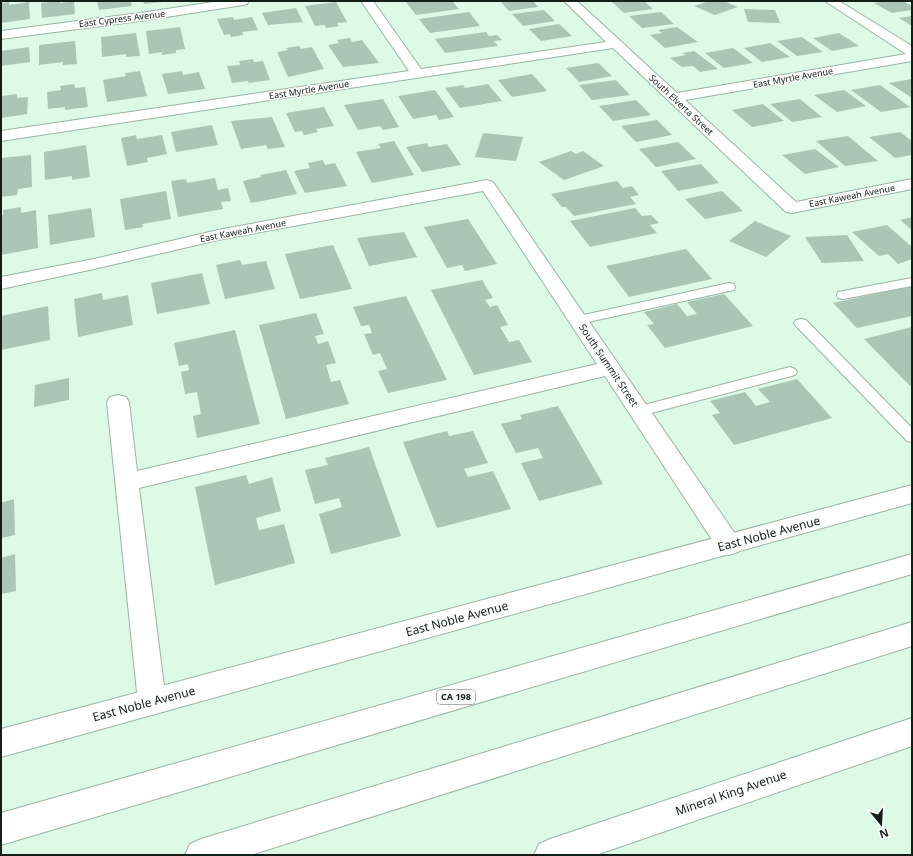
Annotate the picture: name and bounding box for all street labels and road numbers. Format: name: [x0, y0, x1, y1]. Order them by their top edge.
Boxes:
street label: East Cypress Avenue: [78, 7, 166, 30]
street label: East Myrtle Avenue: [752, 64, 834, 91]
street label: South Elverta Street: [646, 71, 717, 138]
street label: East Myrtle Avenue: [268, 77, 350, 102]
street label: East Kaweah Avenue: [808, 181, 896, 210]
street label: East Kaweah Avenue: [199, 216, 287, 245]
street label: South Summit Street: [576, 321, 642, 410]
street label: East Noble Avenue: [716, 512, 822, 555]
street label: East Noble Avenue: [404, 597, 510, 640]
street label: East Noble Avenue: [91, 682, 197, 725]
road number: CA 198: [437, 690, 475, 704]
street label: Mineral King Avenue: [673, 765, 789, 820]

